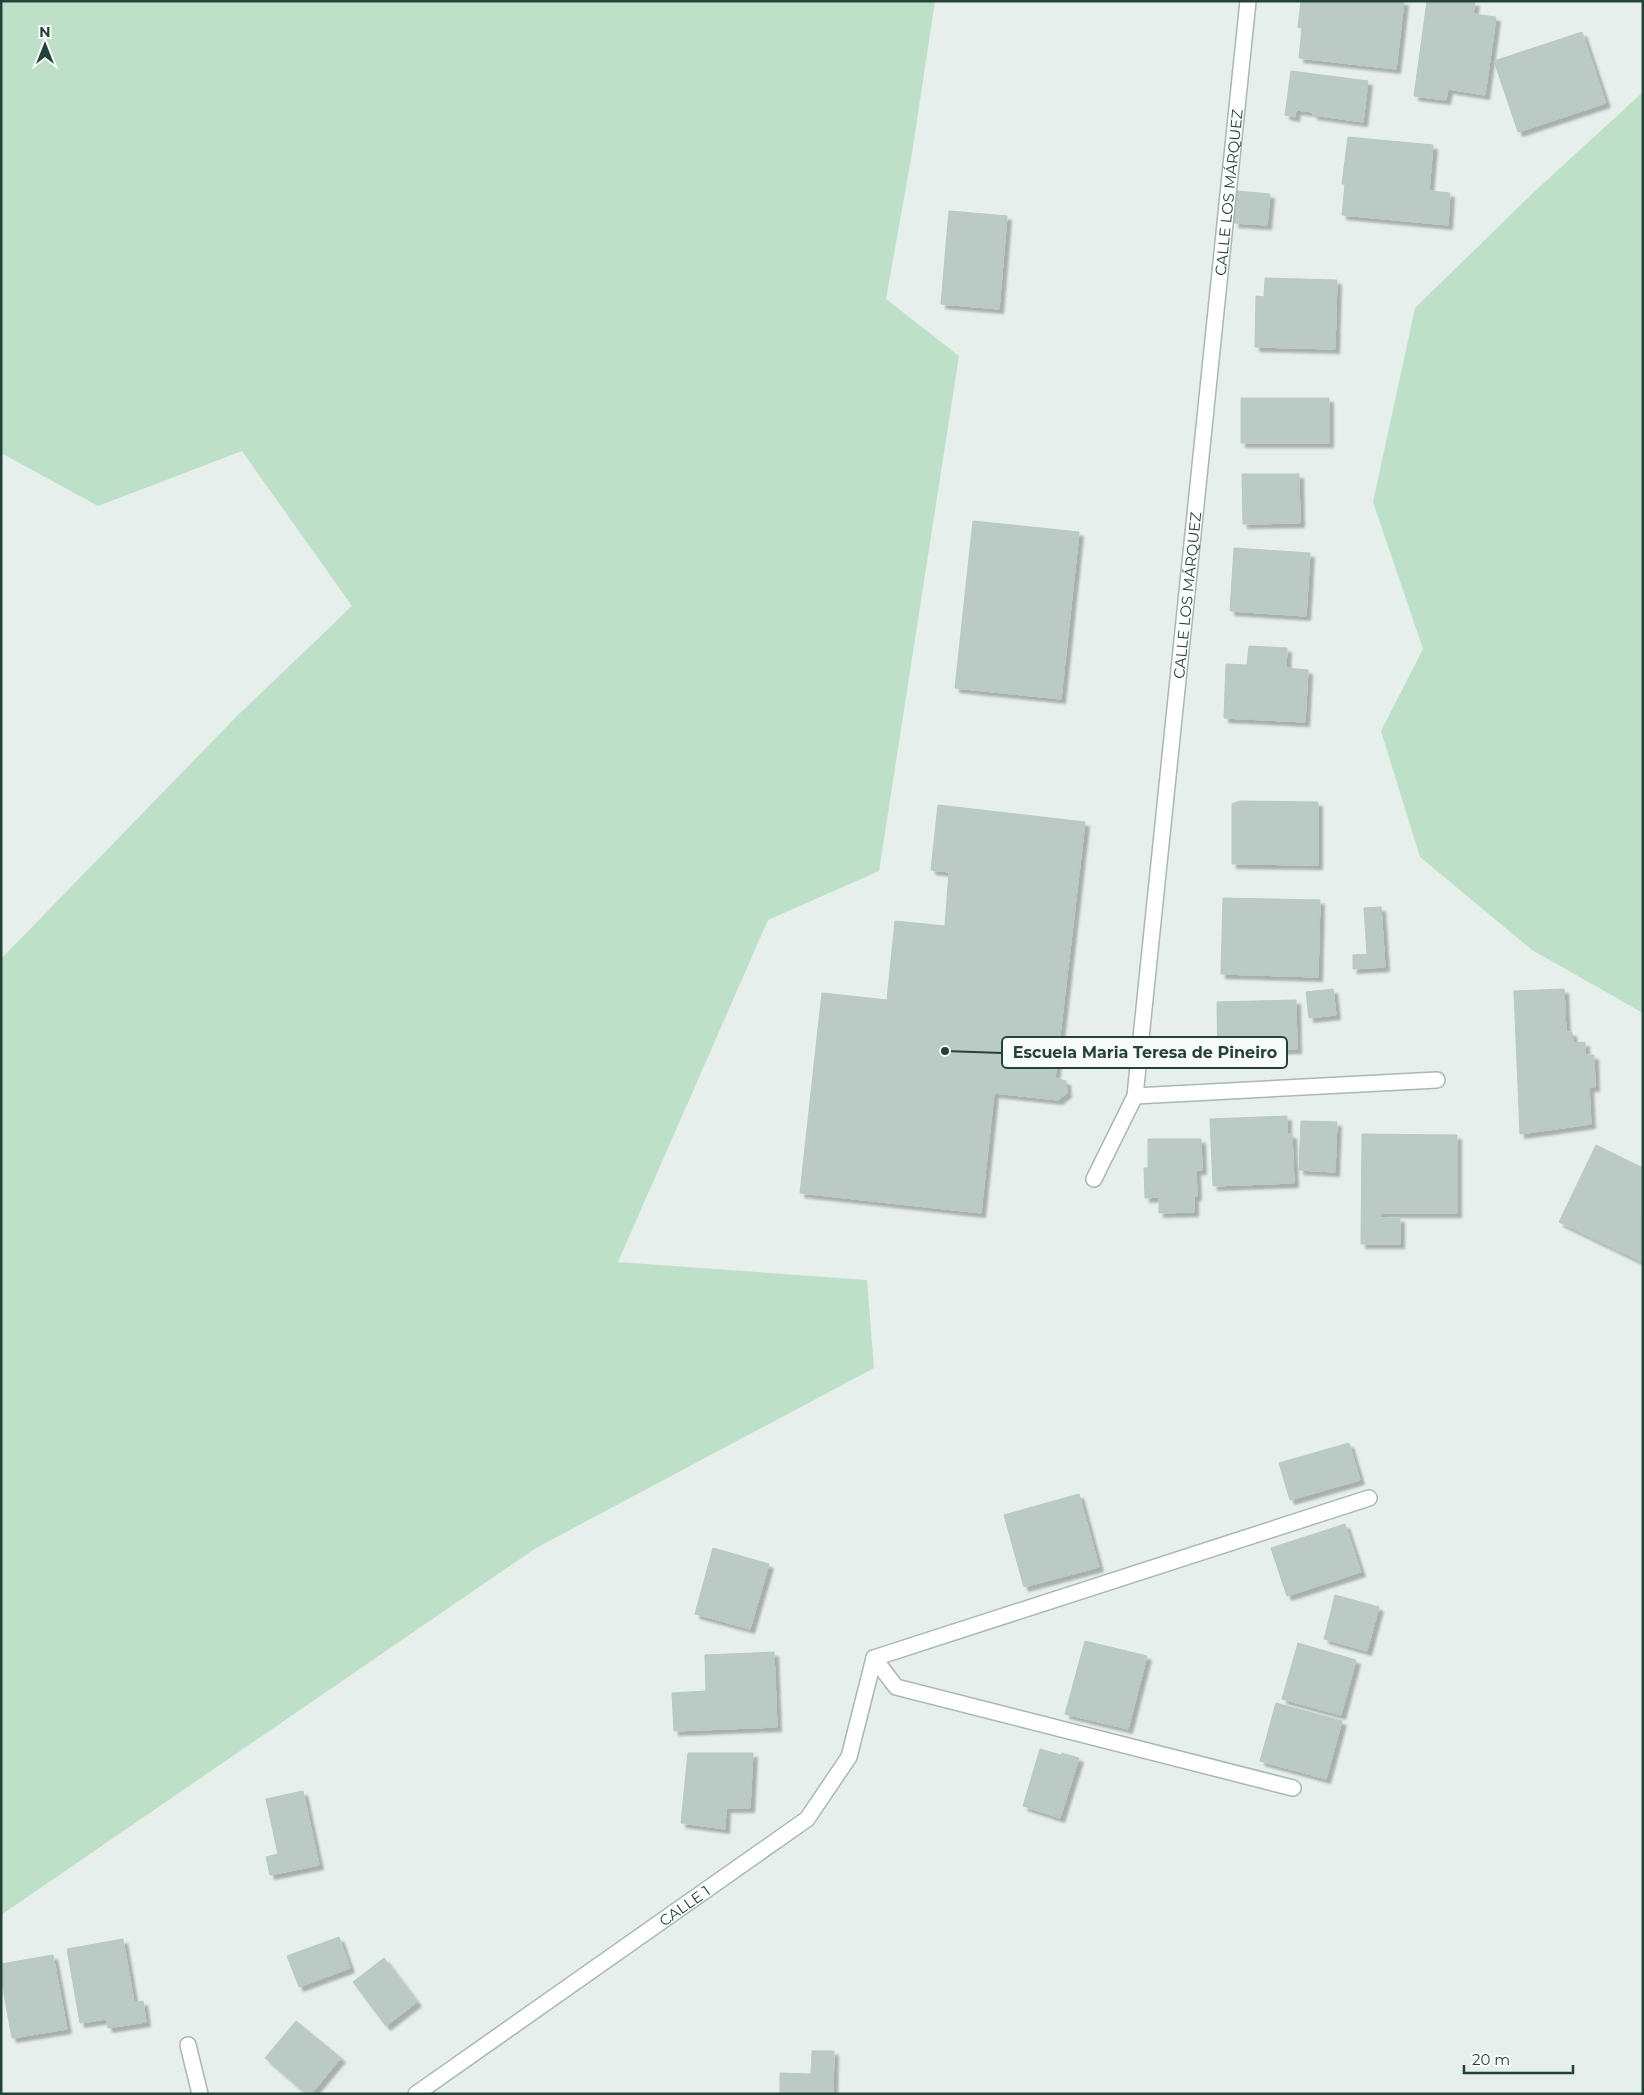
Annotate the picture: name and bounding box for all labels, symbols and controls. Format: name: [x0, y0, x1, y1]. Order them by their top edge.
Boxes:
north arrow: [20, 20, 70, 70]
text: N: [39, 23, 51, 41]
street label: CALLE LOS MÁRQUEZ: [1210, 108, 1246, 277]
street label: CALLE LOS MÁRQUEZ: [1169, 511, 1205, 680]
callout: Escuela Maria Teresa de Pineiro: [1002, 1037, 1287, 1068]
text: Escuela Maria Teresa de Pineiro: [1013, 1043, 1277, 1062]
street label: CALLE 1: [655, 1881, 714, 1930]
scale bar: [1464, 2042, 1573, 2074]
text: 20 m: [1472, 2050, 1510, 2069]

